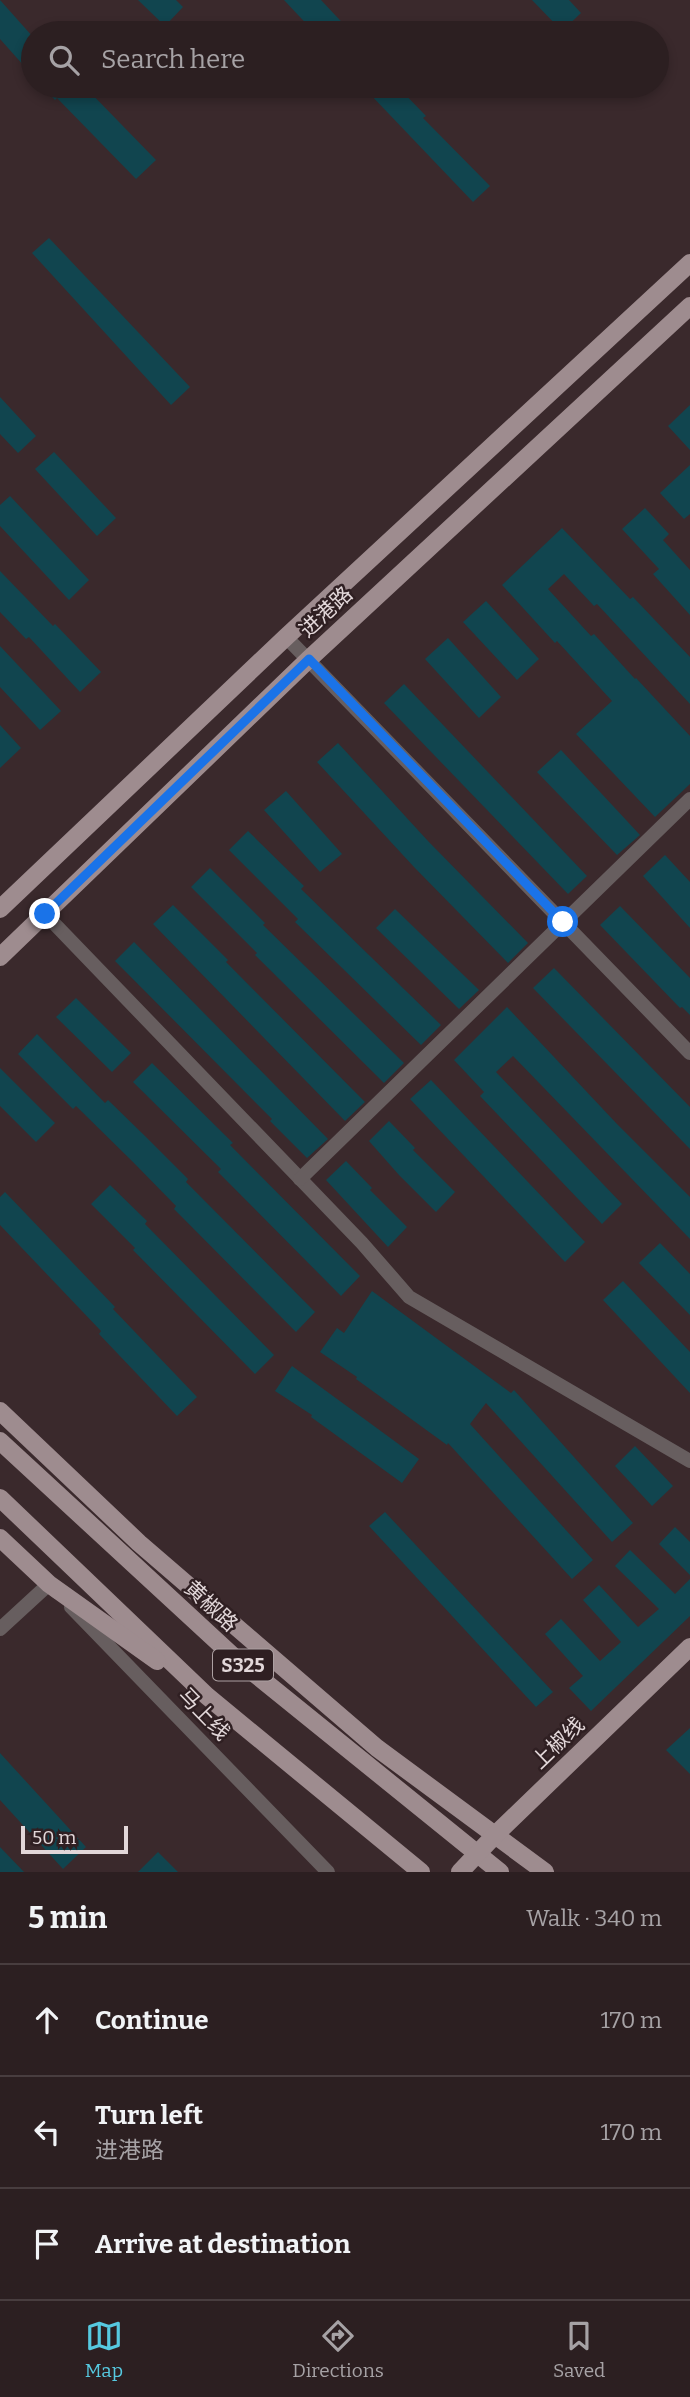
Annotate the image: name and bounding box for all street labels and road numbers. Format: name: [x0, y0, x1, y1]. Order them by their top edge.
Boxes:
street label: 进港路: [294, 581, 358, 643]
street label: 黄椒路: [179, 1575, 243, 1637]
road number: S325: [213, 1650, 273, 1680]
street label: 马上线: [173, 1682, 235, 1746]
street label: 上椒线: [526, 1712, 590, 1774]

